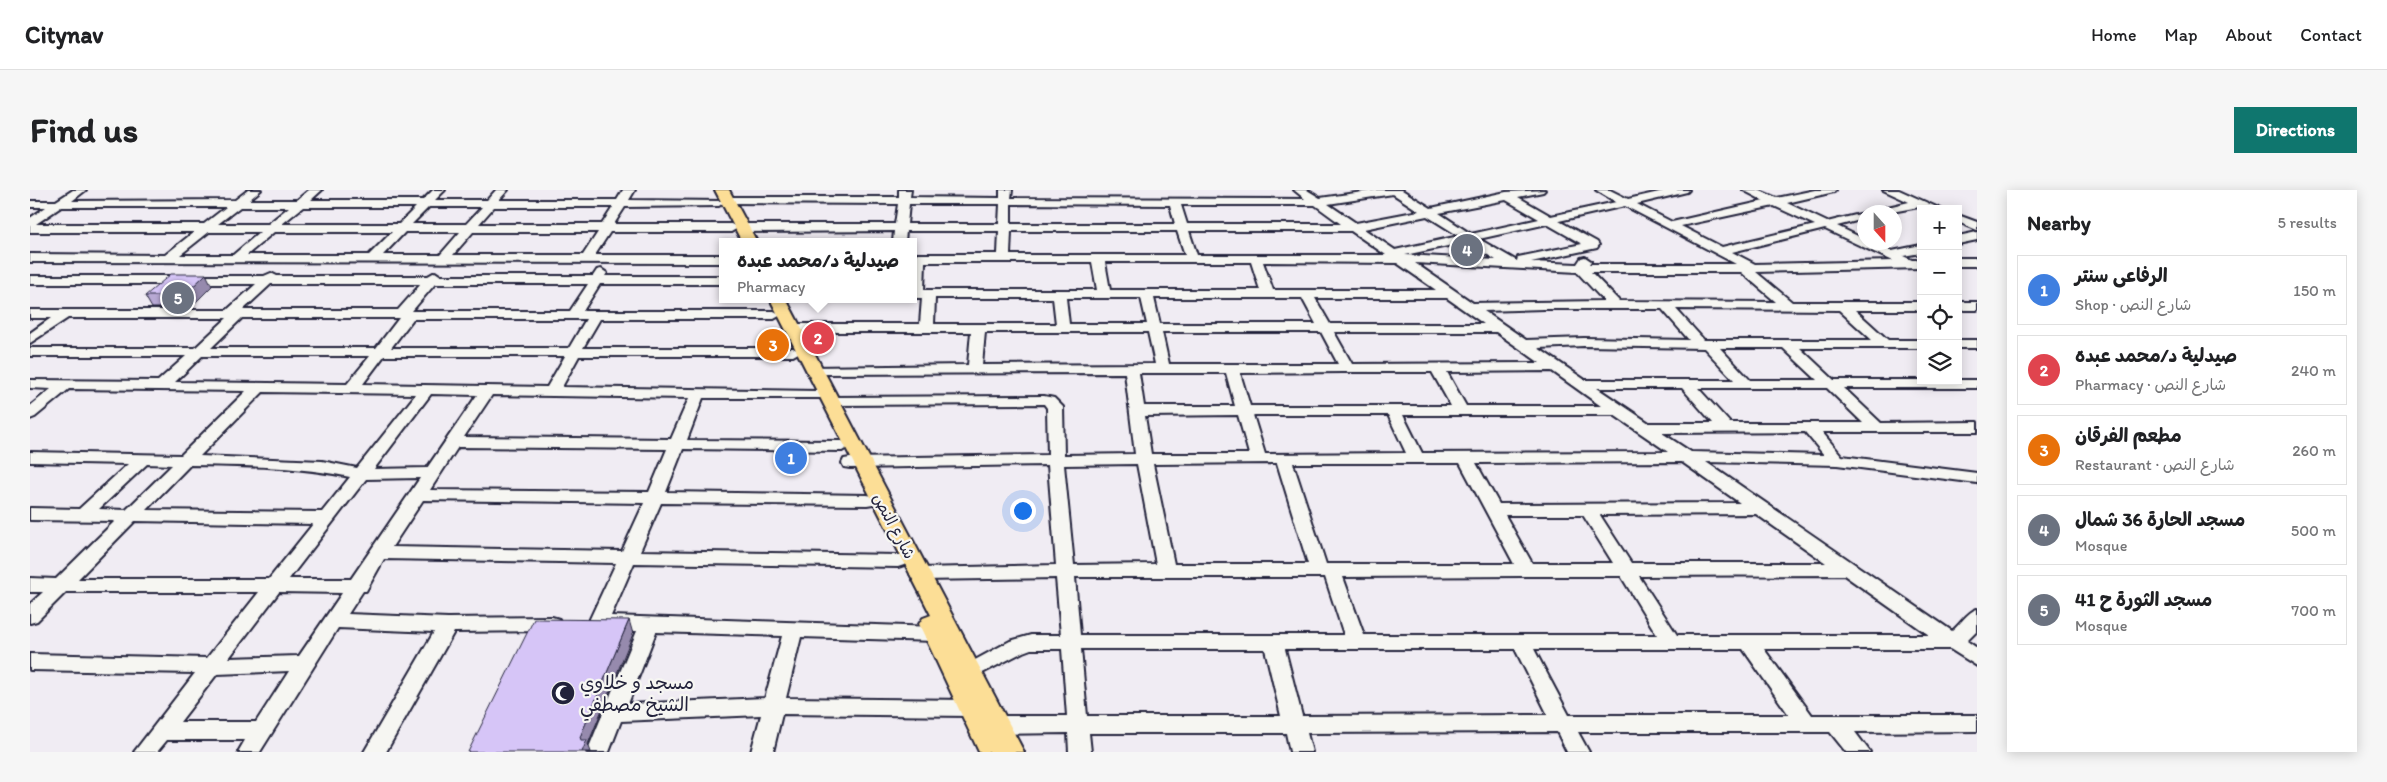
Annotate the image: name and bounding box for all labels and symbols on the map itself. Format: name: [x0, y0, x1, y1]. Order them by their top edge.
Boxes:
north arrow: [1857, 205, 1902, 250]
pin: 4: [1451, 231, 1483, 269]
pin: 5: [162, 279, 194, 317]
pin: 2: [802, 319, 834, 357]
pin: 3: [757, 326, 789, 364]
pin: 1: [775, 439, 807, 477]
street label: شارع النص: [867, 490, 919, 563]
your location: [1010, 498, 1036, 524]
place label: مسجد و خلاوي الشيخ مصطفي: [580, 671, 694, 721]
mosque icon: مسجد و خلاوي الشيخ مصطفي: [550, 680, 576, 706]

